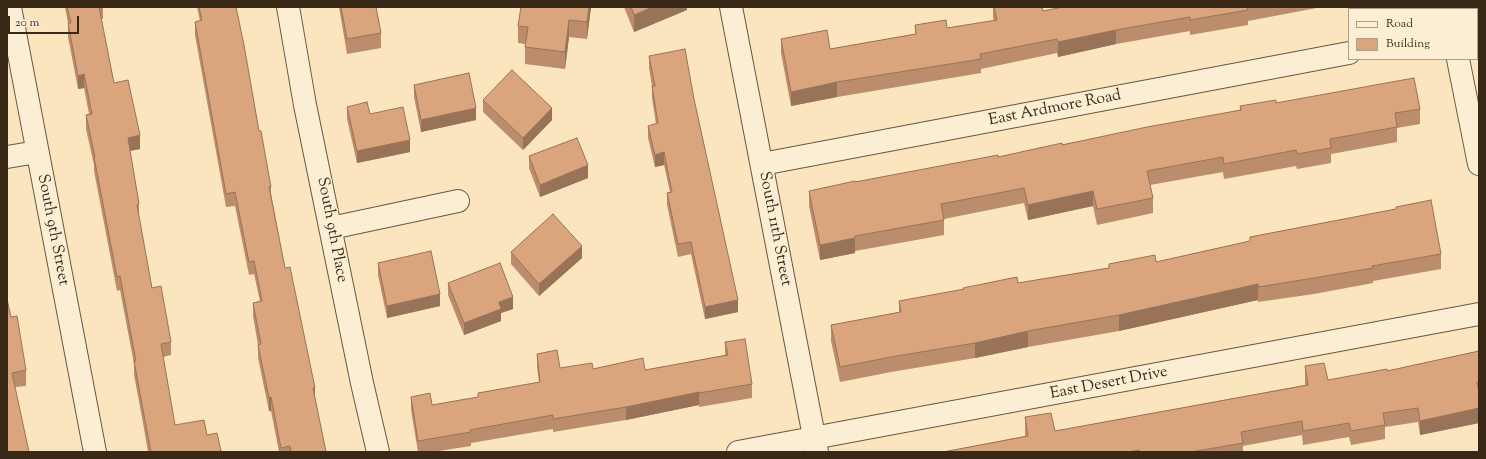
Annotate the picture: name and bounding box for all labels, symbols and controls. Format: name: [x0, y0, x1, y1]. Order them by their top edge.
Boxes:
scale bar: [10, 8, 81, 34]
legend: [1348, 8, 1478, 60]
text: 20 m: [15, 14, 39, 32]
text: Road: [1386, 15, 1413, 33]
text: Building: [1386, 35, 1430, 53]
street label: East Ardmore Road: [987, 87, 1123, 131]
street label: South 11th Street: [753, 170, 795, 288]
street label: South 9th Street: [32, 173, 72, 287]
street label: South 9th Place: [311, 176, 351, 284]
street label: East Desert Drive: [1049, 363, 1169, 405]

